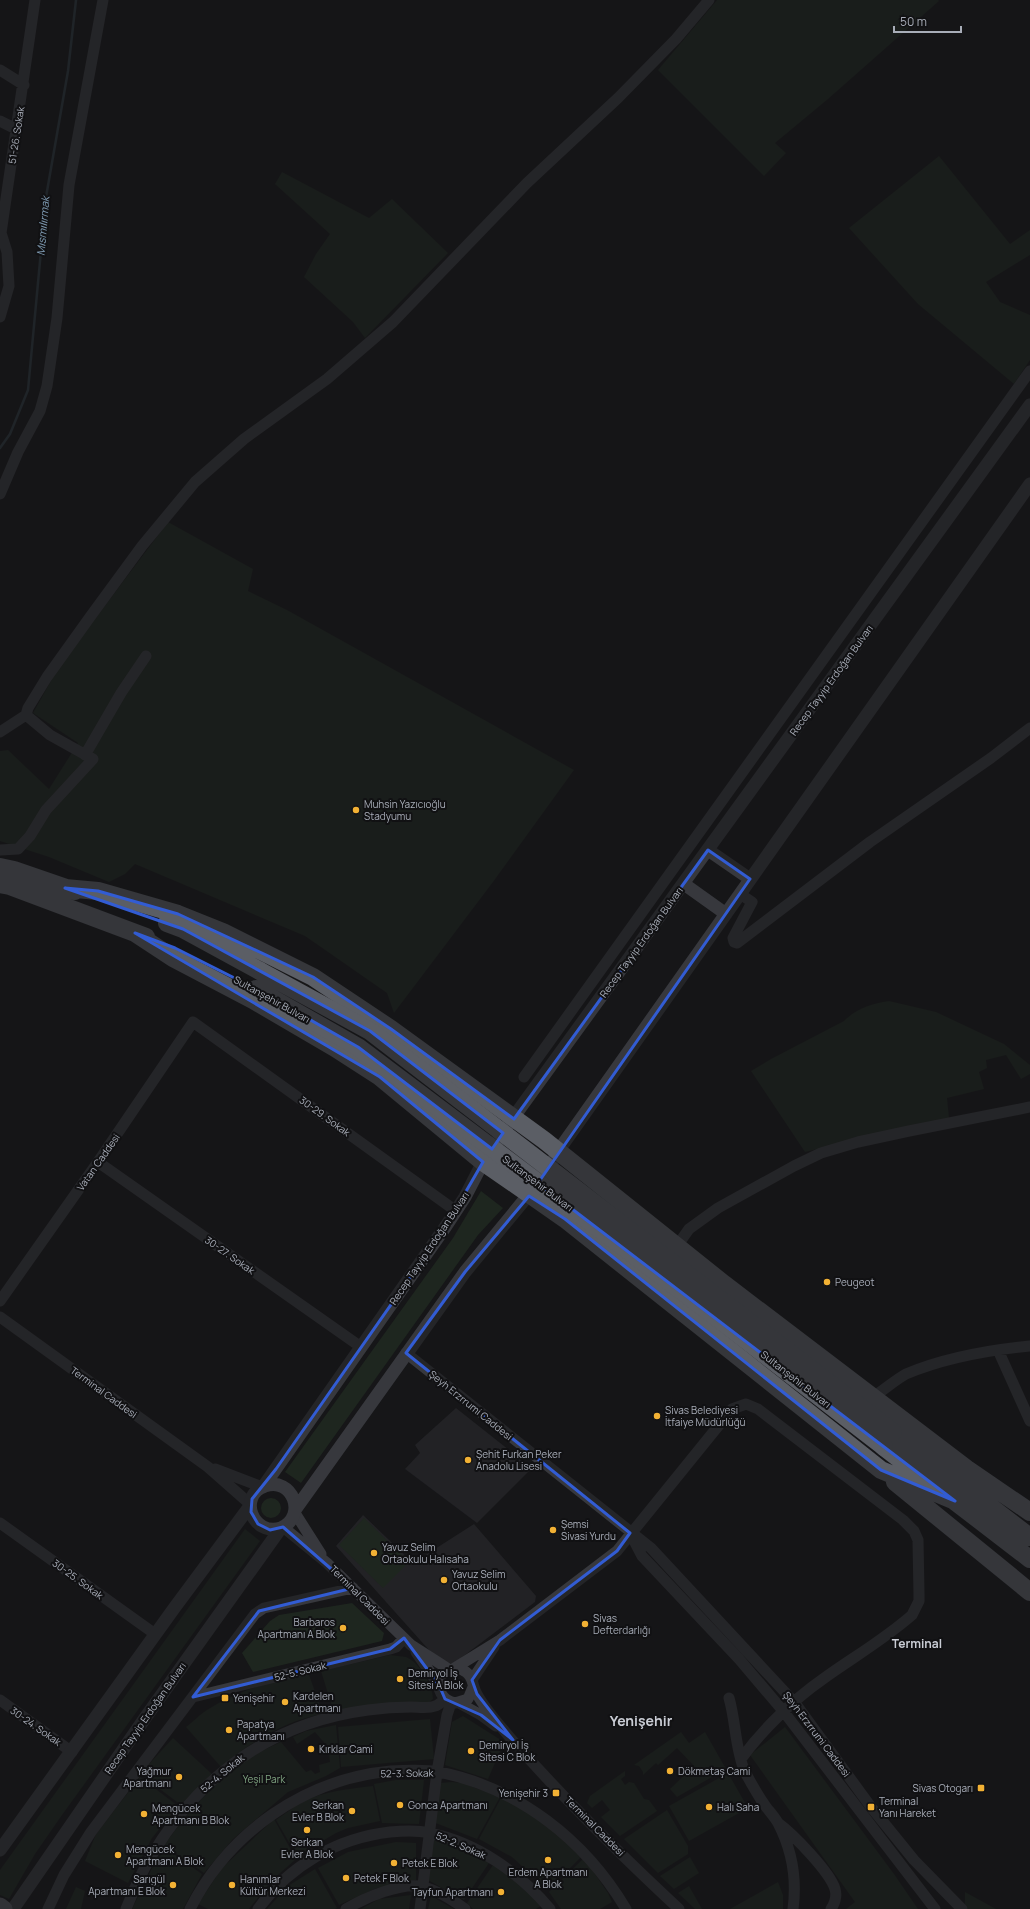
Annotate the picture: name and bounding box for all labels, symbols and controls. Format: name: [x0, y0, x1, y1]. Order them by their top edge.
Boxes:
scale bar: [894, 8, 961, 34]
text: 50 m: [900, 13, 927, 30]
street label: 51-26. Sokak: [5, 104, 28, 165]
water label: Mısmılırmak: [32, 194, 53, 256]
street label: Recep Tayyip Erdoğan Bulvarı: [786, 622, 876, 738]
place label: Muhsin Yazıcıoğlu Stadyumu: [364, 797, 446, 823]
marker: Muhsin Yazıcıoğlu Stadyumu: [351, 805, 361, 815]
street label: Recep Tayyip Erdoğan Bulvarı: [596, 884, 686, 1000]
street label: Sultanşehir Bulvarı: [231, 972, 313, 1026]
street label: 30-29. Sokak: [297, 1093, 354, 1140]
street label: Vatan Caddesi: [73, 1131, 123, 1193]
street label: Sultanşehir Bulvarı: [500, 1152, 576, 1214]
street label: Recep Tayyip Erdoğan Bulvarı: [386, 1189, 472, 1307]
street label: 30-27. Sokak: [202, 1233, 259, 1278]
place label: Peugeot: [835, 1275, 874, 1289]
marker: Peugeot: [822, 1277, 832, 1287]
street label: Sultanşehir Bulvarı: [758, 1347, 834, 1411]
street label: Terminal Caddesi: [68, 1363, 140, 1421]
street label: Şeyh Erzrrumi Caddesi: [426, 1367, 516, 1443]
place label: Sivas Belediyesi İtfaiye Müdürlüğü: [665, 1403, 746, 1429]
marker: Sivas Belediyesi İtfaiye Müdürlüğü: [652, 1411, 662, 1421]
place label: Şehit Furkan Peker Anadolu Lisesi: [476, 1447, 562, 1473]
marker: Şehit Furkan Peker Anadolu Lisesi: [463, 1455, 473, 1465]
place label: Şemsi Sivasi Yurdu: [561, 1517, 616, 1543]
marker: Şemsi Sivasi Yurdu: [548, 1525, 558, 1535]
place label: Yavuz Selim Ortaokulu Halısaha: [382, 1540, 469, 1566]
marker: Yavuz Selim Ortaokulu Halısaha: [369, 1548, 379, 1558]
street label: 30-25. Sokak: [50, 1556, 107, 1603]
street label: Terminal Caddesi: [327, 1562, 393, 1628]
place label: Yavuz Selim Ortaokulu: [452, 1567, 506, 1593]
marker: Yavuz Selim Ortaokulu: [439, 1575, 449, 1585]
place label: Sivas Defterdarlığı: [593, 1611, 650, 1637]
place label: Barbaros Apartmanı A Blok: [258, 1615, 336, 1641]
marker: Sivas Defterdarlığı: [580, 1619, 590, 1629]
marker: Barbaros Apartmanı A Blok: [338, 1623, 348, 1633]
district label: Terminal: [892, 1635, 942, 1652]
street label: 52-5. Sokak: [272, 1658, 329, 1684]
street label: Recep Tayyip Erdoğan Bulvarı: [101, 1659, 189, 1777]
place label: Demiryol İş Sitesi A Blok: [408, 1666, 464, 1692]
marker: Demiryol İş Sitesi A Blok: [395, 1674, 405, 1684]
street label: Şeyh Erzrrumi Caddesi: [780, 1688, 854, 1780]
place label: Kardelen Apartmanı: [293, 1689, 341, 1715]
place label: Yenişehir: [233, 1691, 275, 1705]
marker: Yenişehir: [220, 1693, 230, 1703]
marker: Kardelen Apartmanı: [280, 1697, 290, 1707]
street label: 30-24. Sokak: [8, 1703, 65, 1749]
district label: Yenişehir: [610, 1711, 673, 1730]
place label: Papatya Apartmanı: [237, 1717, 285, 1743]
marker: Papatya Apartmanı: [224, 1725, 234, 1735]
place label: Demiryol İş Sitesi C Blok: [479, 1738, 536, 1764]
place label: Kırklar Cami: [319, 1742, 373, 1756]
marker: Kırklar Cami: [306, 1744, 316, 1754]
marker: Demiryol İş Sitesi C Blok: [466, 1746, 476, 1756]
street label: 52-4. Sokak: [197, 1750, 248, 1795]
place label: Yağmur Apartmanı: [123, 1764, 171, 1790]
place label: Dökmetaş Cami: [678, 1764, 750, 1778]
street label: 52-3. Sokak: [380, 1766, 435, 1780]
marker: Dökmetaş Cami: [665, 1766, 675, 1776]
marker: Yağmur Apartmanı: [174, 1772, 184, 1782]
park label: Yeşil Park: [243, 1772, 286, 1786]
place label: Sivas Otogarı: [913, 1781, 973, 1795]
marker: Sivas Otogarı: [976, 1783, 986, 1793]
place label: Yenişehir 3: [499, 1786, 548, 1800]
marker: Yenişehir 3: [551, 1788, 561, 1798]
street label: Terminal Caddesi: [562, 1793, 628, 1859]
place label: Terminal Yanı Hareket: [879, 1794, 936, 1820]
place label: Serkan Evler B Blok: [292, 1798, 345, 1824]
place label: Gonca Apartmanı: [408, 1798, 488, 1812]
marker: Gonca Apartmanı: [395, 1800, 405, 1810]
place label: Halı Saha: [717, 1800, 759, 1814]
place label: Mengücek Apartmanı B Blok: [152, 1801, 230, 1827]
marker: Halı Saha: [704, 1802, 714, 1812]
marker: Terminal Yanı Hareket: [866, 1802, 876, 1812]
marker: Serkan Evler B Blok: [347, 1806, 357, 1816]
marker: Mengücek Apartmanı B Blok: [139, 1809, 149, 1819]
marker: Serkan Evler A Blok: [302, 1825, 312, 1835]
street label: 52-2. Sokak: [434, 1828, 489, 1862]
place label: Serkan Evler A Blok: [281, 1835, 334, 1861]
place label: Mengücek Apartmanı A Blok: [126, 1842, 204, 1868]
marker: Mengücek Apartmanı A Blok: [113, 1850, 123, 1860]
marker: Erdem Apartmanı A Blok: [543, 1855, 553, 1865]
place label: Petek E Blok: [402, 1856, 459, 1870]
marker: Petek E Blok: [389, 1858, 399, 1868]
place label: Erdem Apartmanı A Blok: [508, 1865, 588, 1891]
place label: Petek F Blok: [354, 1871, 410, 1885]
place label: Sarıgül Apartmanı E Blok: [88, 1872, 166, 1898]
place label: Hanımlar Kültür Merkezi: [240, 1872, 306, 1898]
marker: Petek F Blok: [341, 1873, 351, 1883]
marker: Sarıgül Apartmanı E Blok: [168, 1880, 178, 1890]
marker: Hanımlar Kültür Merkezi: [227, 1880, 237, 1890]
place label: Tayfun Apartmanı: [412, 1885, 493, 1899]
marker: Tayfun Apartmanı: [496, 1887, 506, 1897]

